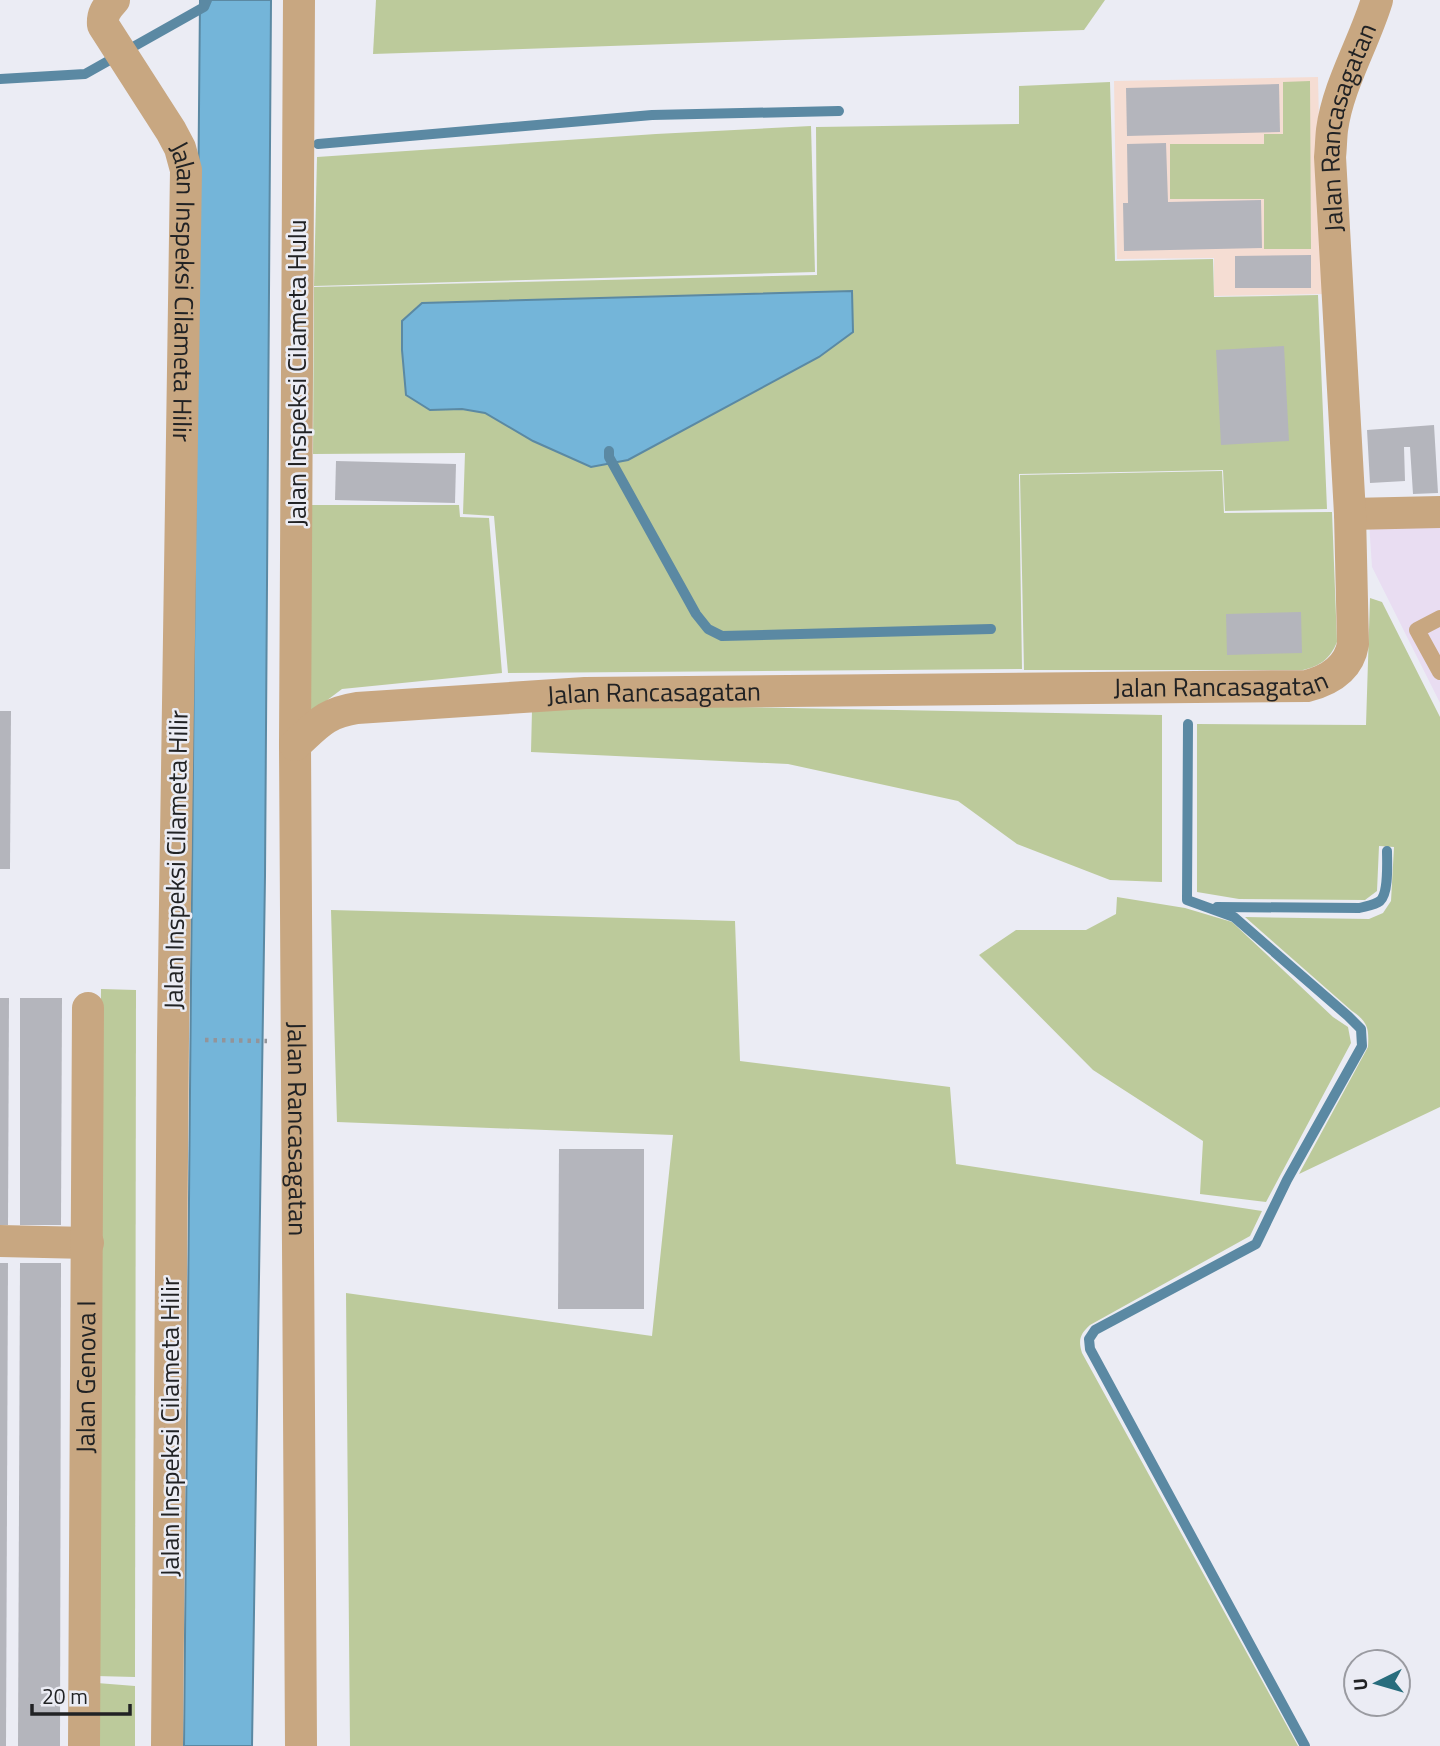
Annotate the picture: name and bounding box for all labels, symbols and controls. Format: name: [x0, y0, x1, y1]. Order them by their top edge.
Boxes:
street label: Jalan Rancasagatan: [1310, 17, 1386, 233]
street label: Jalan Inspeksi Cilameta Hilir: [161, 134, 206, 442]
street label: Jalan Inspeksi Cilameta Hulu: [277, 219, 316, 527]
street label: Jalan Rancasagatan: [1113, 660, 1334, 707]
street label: Jalan Rancasagatan: [545, 671, 761, 714]
street label: Jalan Inspeksi Cilameta Hilir: [153, 710, 198, 1010]
street label: Jalan Rancasagatan: [278, 1022, 318, 1236]
street label: Jalan Inspeksi Cilameta Hilir: [150, 1277, 189, 1577]
street label: Jalan Genova I: [66, 1300, 105, 1454]
north arrow: [1342, 1648, 1412, 1718]
scale bar: [32, 1672, 130, 1716]
text: U: [1345, 1677, 1375, 1692]
text: 20 m: [42, 1680, 88, 1712]

